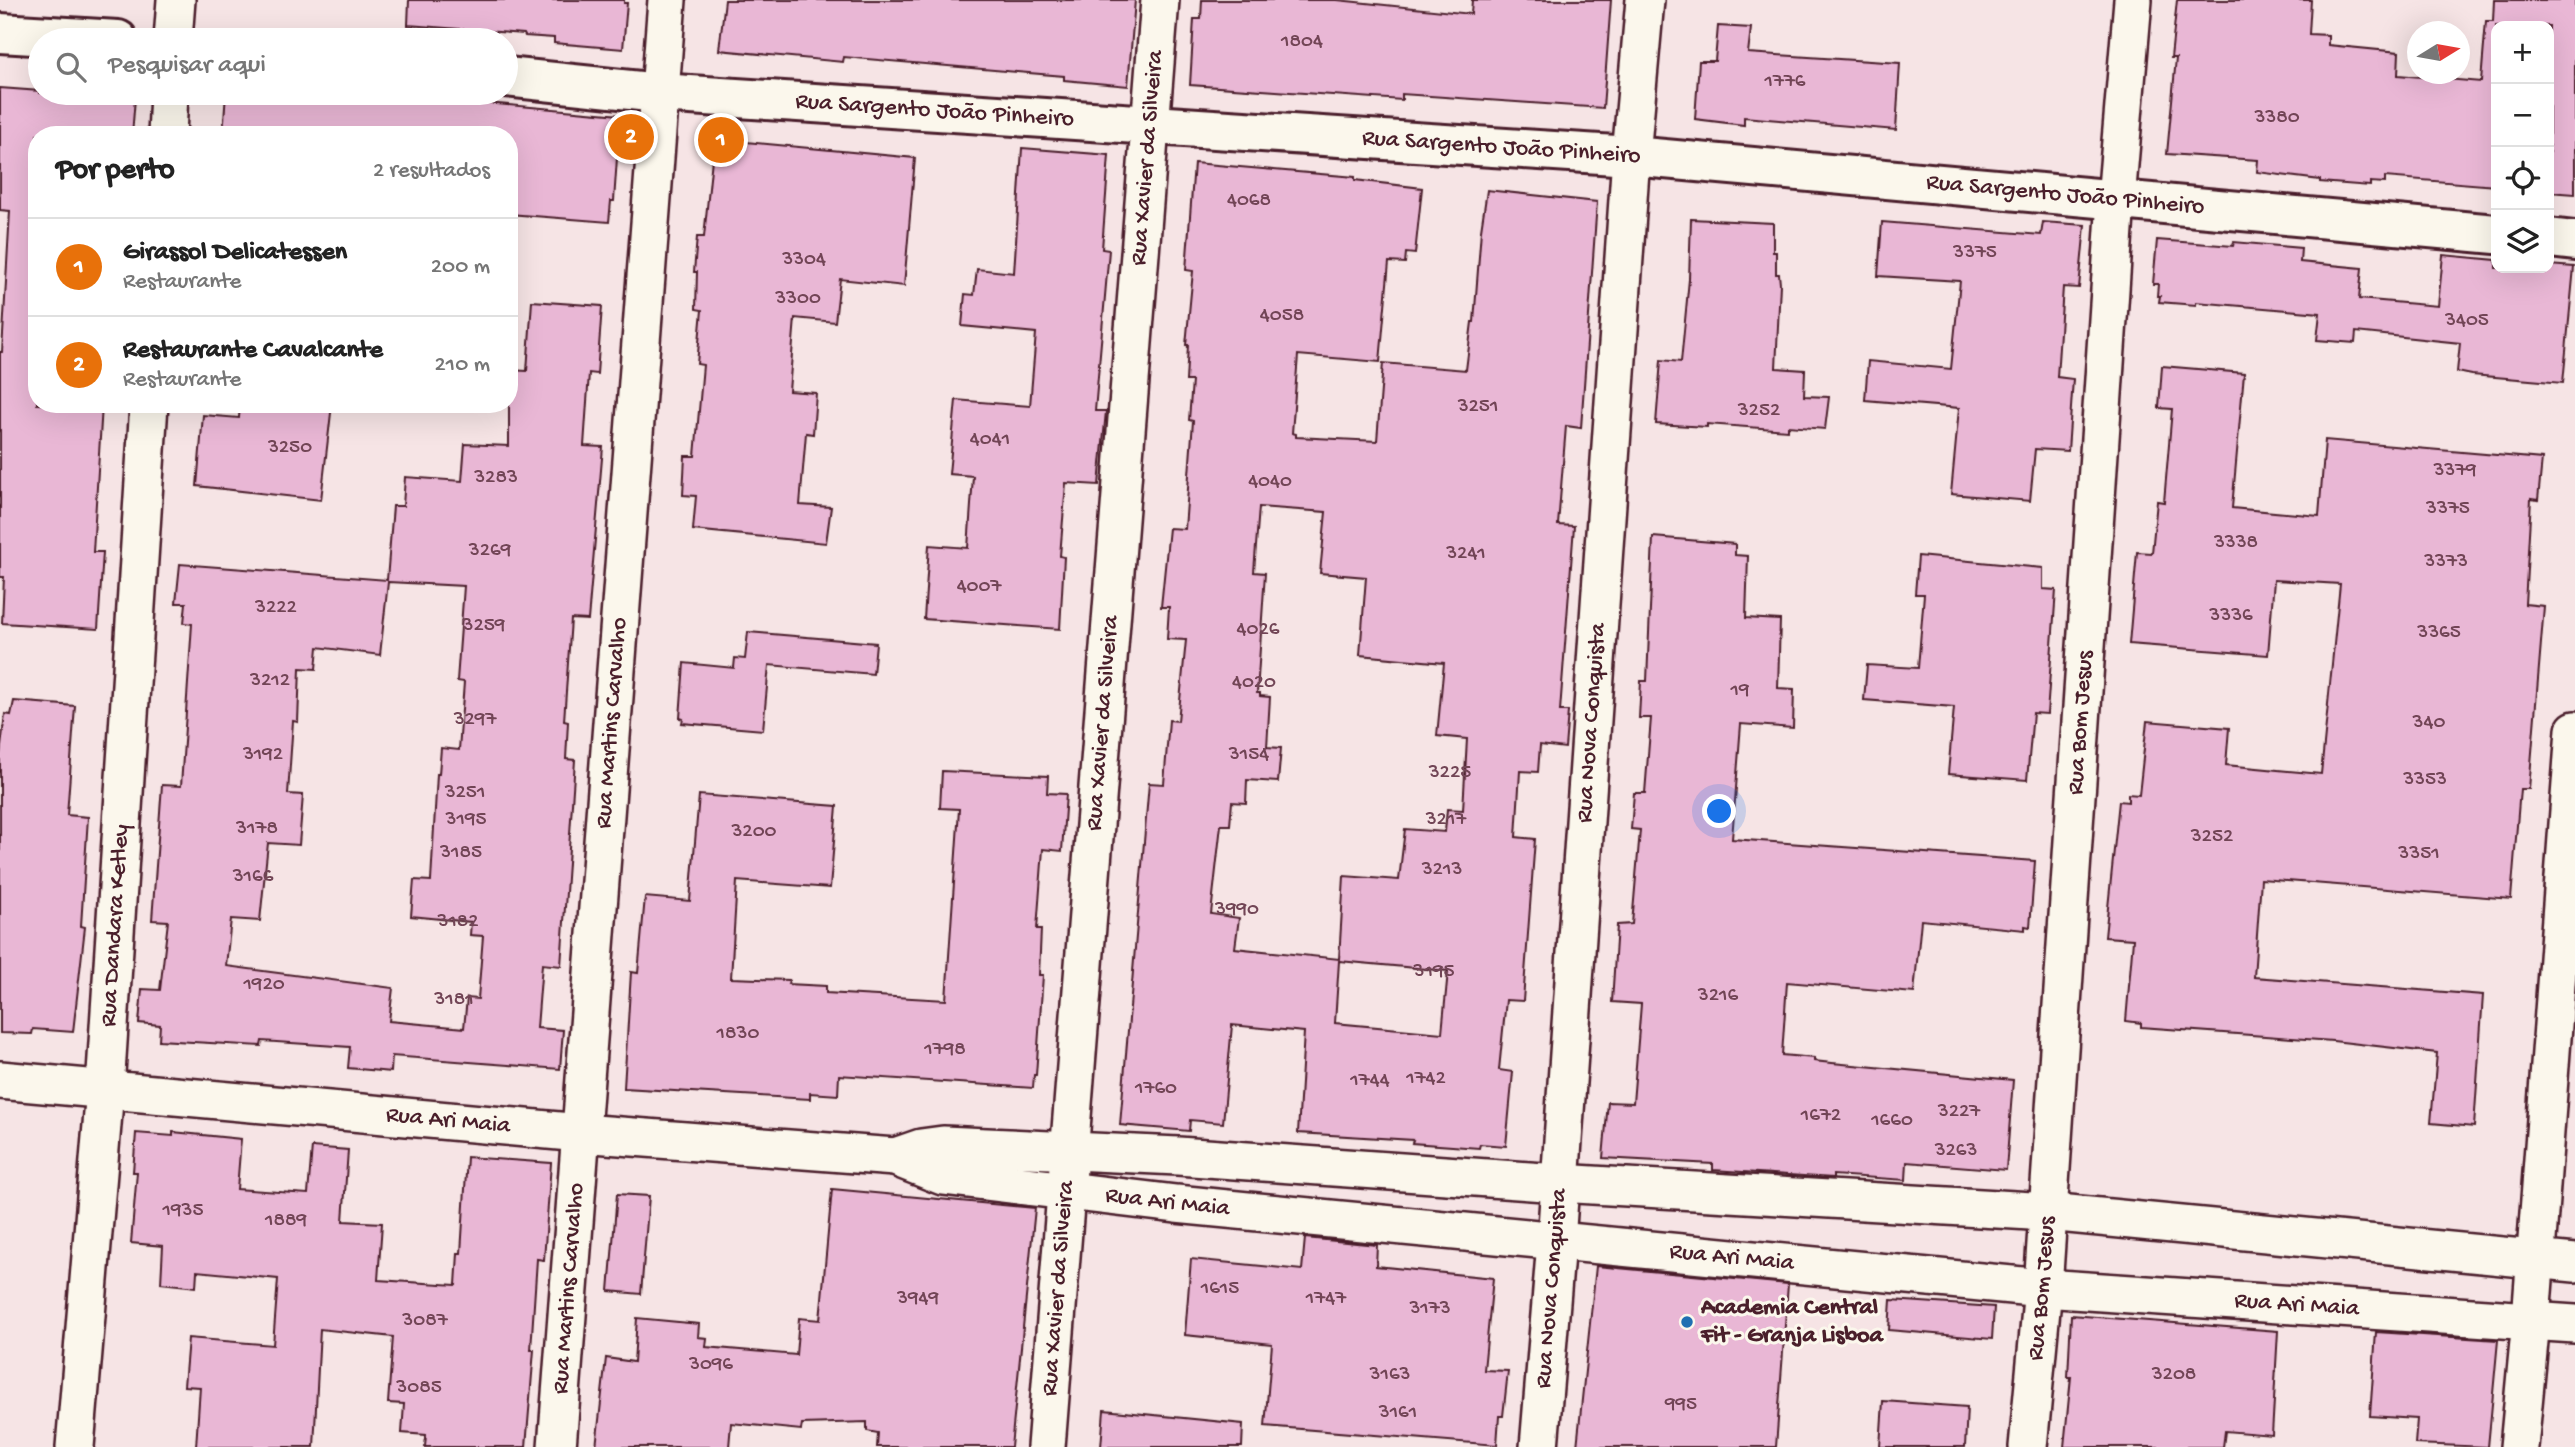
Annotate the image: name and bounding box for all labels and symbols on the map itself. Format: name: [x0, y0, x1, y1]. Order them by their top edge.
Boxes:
north arrow: [2407, 21, 2470, 84]
house number: 1804: [1280, 30, 1323, 55]
street label: Rua Xavier da Silveira: [1125, 49, 1171, 267]
house number: 1776: [1764, 70, 1806, 95]
street label: Rua Sargento João Pinheiro: [794, 87, 1075, 134]
house number: 3380: [2253, 106, 2300, 131]
pin: 2: [608, 111, 654, 163]
pin: 1: [698, 114, 744, 166]
street label: Rua Sargento João Pinheiro: [1361, 124, 1642, 171]
street label: Rua Sargento João Pinheiro: [1925, 168, 2206, 222]
house number: 4068: [1227, 189, 1271, 214]
house number: 3375: [1952, 241, 1997, 266]
house number: 3304: [781, 248, 826, 273]
house number: 3300: [774, 287, 821, 312]
house number: 4058: [1260, 304, 1304, 329]
house number: 3405: [2444, 309, 2489, 334]
house number: 3251: [1457, 395, 1498, 420]
house number: 3252: [1737, 399, 1780, 424]
house number: 4041: [970, 428, 1010, 453]
house number: 3250: [267, 436, 312, 461]
house number: 3379: [2432, 459, 2477, 484]
house number: 3283: [473, 466, 518, 491]
house number: 4040: [1248, 470, 1292, 495]
house number: 3375: [2425, 497, 2470, 522]
house number: 3338: [2213, 531, 2258, 556]
house number: 3269: [468, 539, 512, 564]
house number: 3241: [1445, 542, 1486, 567]
house number: 3373: [2423, 550, 2468, 575]
house number: 4007: [957, 575, 1002, 600]
house number: 3222: [254, 596, 297, 621]
house number: 3336: [2208, 604, 2253, 629]
house number: 3259: [462, 614, 506, 639]
street label: Rua Xavier da Silveira: [1080, 614, 1126, 832]
street label: Rua Martins Carvalho: [590, 616, 635, 830]
house number: 4026: [1237, 618, 1280, 643]
street label: Rua Nova Conquista: [1570, 621, 1613, 824]
house number: 3365: [2416, 621, 2461, 646]
street label: Rua Bom Jesus: [2062, 649, 2100, 796]
house number: 3212: [249, 669, 290, 694]
house number: 4020: [1232, 671, 1276, 696]
house number: 19: [1729, 679, 1750, 704]
house number: 3297: [453, 708, 497, 733]
house number: 340: [2412, 711, 2445, 736]
house number: 3192: [242, 743, 283, 768]
house number: 3154: [1228, 743, 1269, 768]
house number: 3225: [1428, 761, 1471, 786]
house number: 3353: [2402, 768, 2447, 793]
house number: 3251: [444, 781, 485, 806]
your location: [1702, 794, 1736, 828]
house number: 3195: [445, 808, 486, 833]
house number: 3217: [1425, 808, 1467, 833]
house number: 3178: [235, 817, 278, 842]
house number: 3200: [730, 820, 777, 845]
street label: Rua Dandara Ketley: [95, 823, 136, 1028]
house number: 3252: [2190, 825, 2233, 850]
house number: 3185: [439, 841, 482, 866]
house number: 3351: [2397, 842, 2440, 867]
house number: 3213: [1421, 858, 1462, 883]
house number: 3166: [232, 865, 274, 890]
house number: 3990: [1214, 898, 1259, 923]
house number: 3182: [436, 910, 479, 935]
house number: 3195: [1413, 960, 1454, 985]
house number: 1920: [242, 973, 285, 998]
house number: 3216: [1697, 984, 1739, 1009]
house number: 3181: [433, 988, 474, 1013]
house number: 1830: [716, 1022, 759, 1047]
house number: 1798: [923, 1038, 966, 1063]
house number: 1742: [1405, 1067, 1446, 1092]
house number: 1744: [1349, 1069, 1390, 1094]
house number: 1760: [1134, 1077, 1177, 1102]
house number: 3227: [1937, 1100, 1981, 1125]
street label: Rua Ari Maia: [385, 1101, 512, 1141]
house number: 1672: [1800, 1104, 1841, 1129]
house number: 1660: [1870, 1109, 1913, 1134]
house number: 3263: [1934, 1139, 1977, 1164]
street label: Rua Xavier da Silveira: [1036, 1179, 1081, 1397]
street label: Rua Ari Maia: [1104, 1181, 1232, 1224]
street label: Rua Martins Carvalho: [547, 1182, 592, 1395]
street label: Rua Nova Conquista: [1529, 1187, 1574, 1390]
house number: 1935: [162, 1199, 203, 1224]
house number: 1889: [264, 1209, 307, 1234]
street label: Rua Bom Jesus: [2022, 1215, 2062, 1362]
street label: Rua Ari Maia: [1668, 1237, 1796, 1278]
house number: 1615: [1200, 1277, 1239, 1302]
street label: Rua Ari Maia: [2233, 1286, 2361, 1324]
house number: 3949: [896, 1287, 939, 1312]
house number: 1747: [1305, 1287, 1347, 1312]
place label: Academia Central Fit - Granja Lisboa: [1700, 1294, 1885, 1351]
house number: 3173: [1408, 1297, 1451, 1322]
house number: 3087: [401, 1309, 449, 1334]
marker: Academia Central Fit - Granja Lisboa: [1679, 1314, 1695, 1330]
house number: 3096: [688, 1353, 733, 1378]
house number: 3163: [1369, 1363, 1410, 1388]
house number: 3208: [2151, 1363, 2196, 1388]
house number: 3085: [395, 1376, 442, 1401]
house number: 995: [1664, 1393, 1697, 1418]
house number: 3161: [1378, 1401, 1417, 1426]

